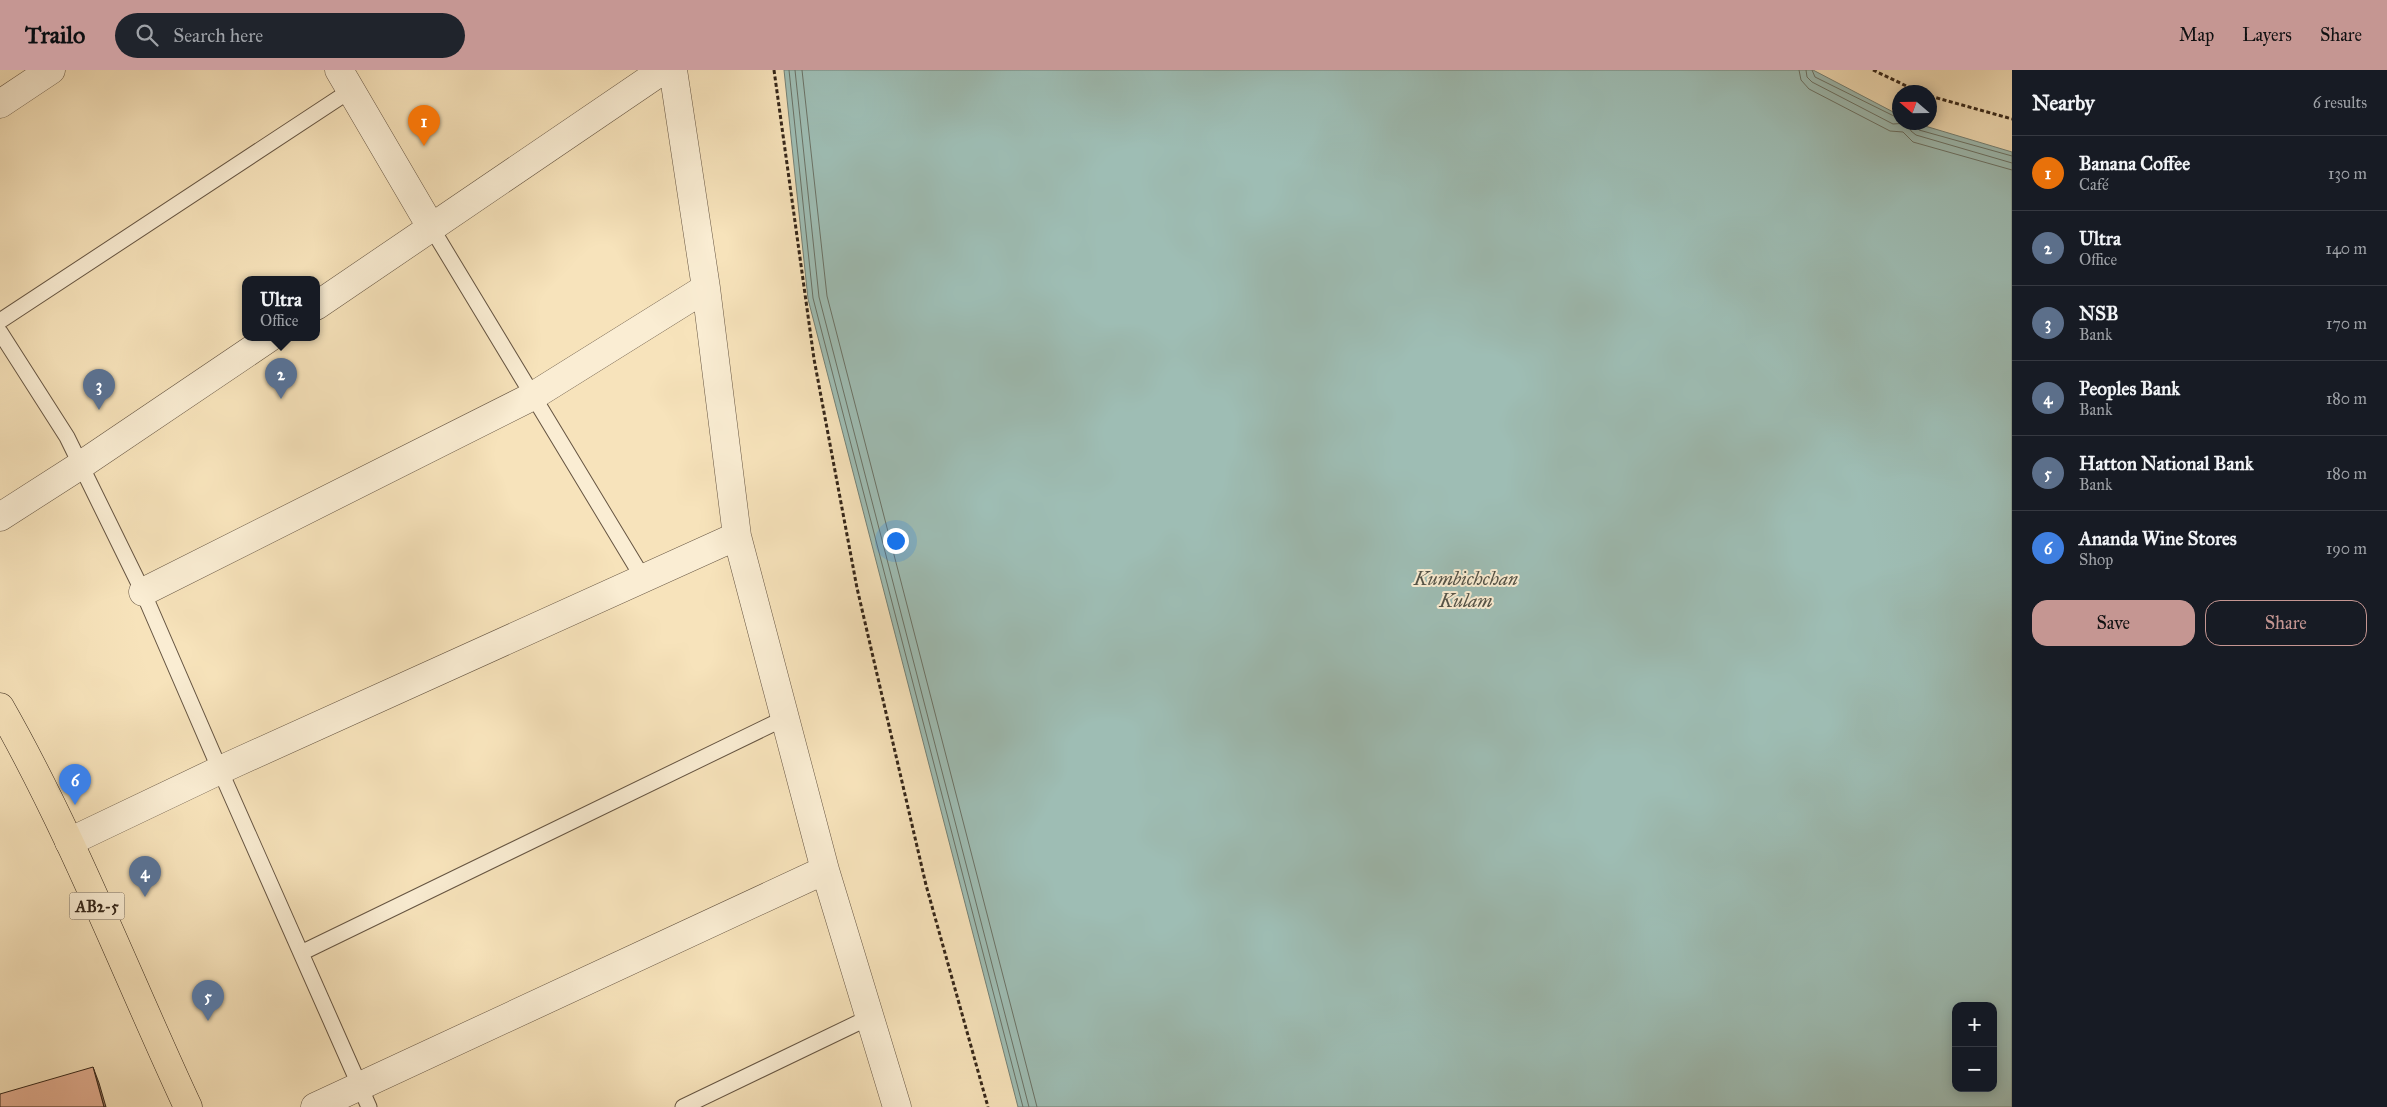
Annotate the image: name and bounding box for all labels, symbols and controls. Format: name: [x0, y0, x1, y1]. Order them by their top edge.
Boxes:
search box: [115, 13, 465, 58]
text: Trailo: [25, 20, 85, 50]
icon: search: [133, 21, 161, 49]
text: Search here: [173, 24, 263, 47]
text: Map: [2179, 24, 2214, 46]
text: Layers: [2242, 24, 2292, 46]
text: Share: [2320, 24, 2362, 46]
north arrow: [1892, 85, 1937, 130]
text: Nearby: [2032, 90, 2095, 116]
text: 6 results: [2313, 93, 2367, 112]
pin: 1: [408, 105, 440, 146]
text: Banana Coffee: [2079, 152, 2190, 175]
text: 1: [2045, 164, 2051, 183]
text: 130 m: [2328, 164, 2367, 183]
text: Café: [2079, 175, 2109, 194]
text: Ultra: [2079, 227, 2121, 250]
text: 2: [2044, 239, 2052, 258]
text: 140 m: [2326, 239, 2367, 258]
text: Office: [2079, 250, 2117, 269]
popup: [242, 276, 320, 341]
text: Ultra: [260, 288, 302, 311]
text: NSB: [2079, 302, 2118, 325]
text: Office: [260, 311, 298, 330]
text: 3: [2045, 314, 2051, 333]
text: 170 m: [2326, 314, 2367, 333]
text: Bank: [2079, 325, 2112, 344]
pin: 2: [265, 358, 297, 399]
pin: 3: [83, 369, 115, 410]
text: Peoples Bank: [2079, 377, 2180, 400]
text: 4: [2044, 389, 2052, 408]
text: 180 m: [2326, 389, 2367, 408]
text: Bank: [2079, 400, 2112, 419]
text: Hatton National Bank: [2079, 452, 2254, 475]
text: 5: [2044, 464, 2052, 483]
text: 180 m: [2326, 464, 2367, 483]
text: Bank: [2079, 475, 2112, 494]
text: Ananda Wine Stores: [2079, 527, 2237, 550]
your location: [883, 528, 909, 554]
text: 6: [2044, 539, 2052, 558]
text: 190 m: [2326, 539, 2367, 558]
text: Shop: [2079, 550, 2113, 569]
water label: Kumbichchan Kulam: [1413, 567, 1518, 612]
button: Save: [2032, 600, 2195, 646]
button: Share: [2205, 600, 2367, 646]
pin: 6: [59, 764, 91, 805]
pin: 4: [129, 856, 161, 897]
road number: AB2-5: [70, 892, 124, 919]
pin: 5: [192, 980, 224, 1021]
map controls: [1952, 1002, 1997, 1092]
button: +: [1952, 1002, 1997, 1047]
button: −: [1952, 1047, 1997, 1092]

